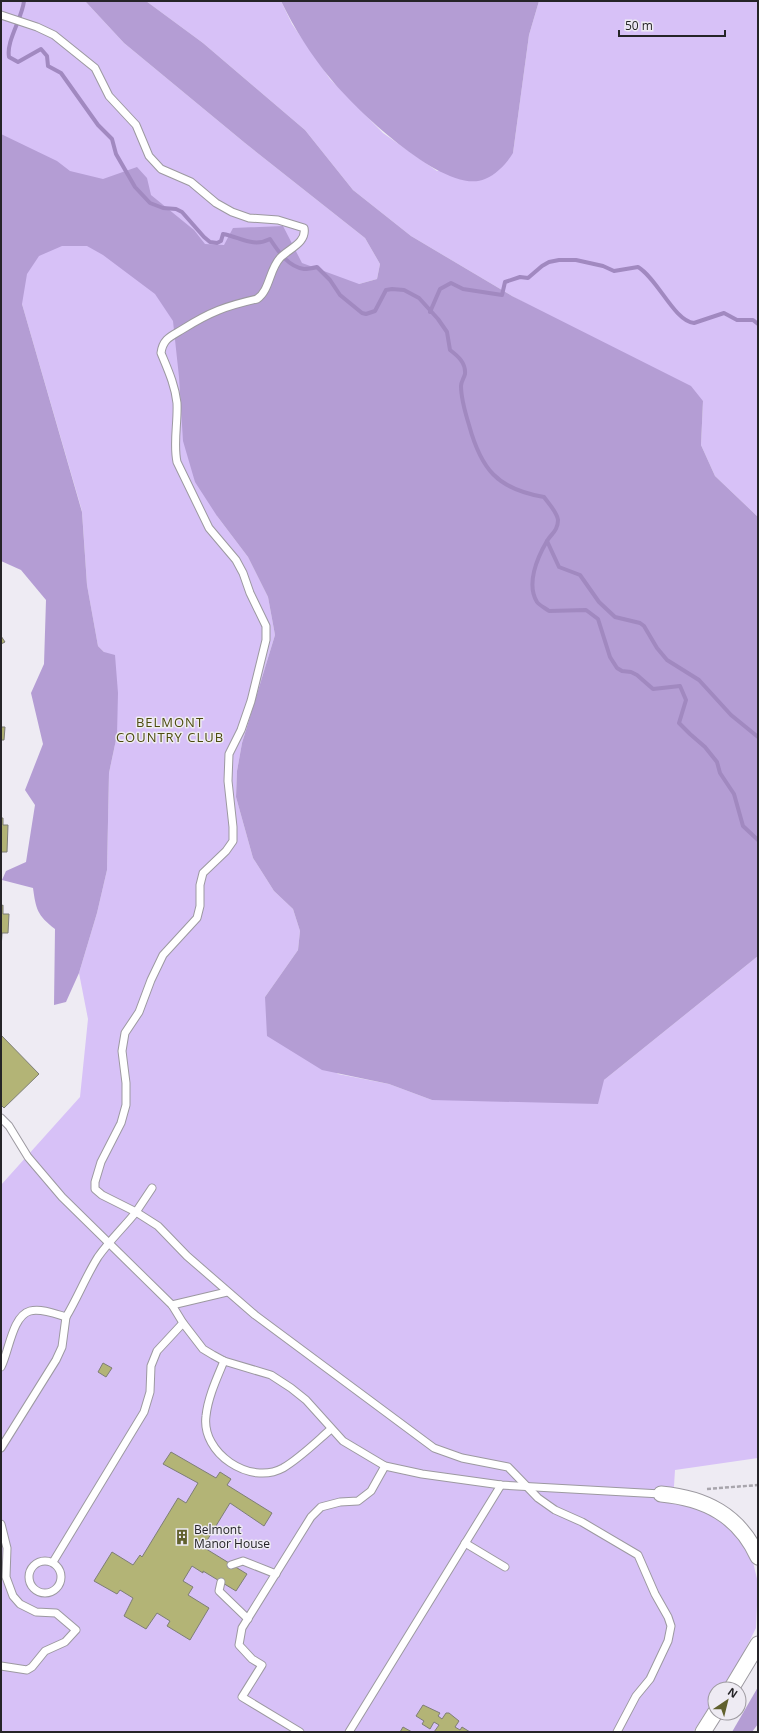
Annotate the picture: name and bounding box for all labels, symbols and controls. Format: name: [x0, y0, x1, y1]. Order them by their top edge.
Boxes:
scale bar: [619, 12, 725, 38]
text: 50 m: [625, 17, 653, 34]
district label: BELMONT COUNTRY CLUB: [116, 713, 224, 746]
place label: Belmont Manor House: [194, 1521, 270, 1552]
building icon: Belmont Manor House: [173, 1528, 191, 1546]
north arrow: [707, 1681, 747, 1721]
text: N: [725, 1684, 741, 1701]

